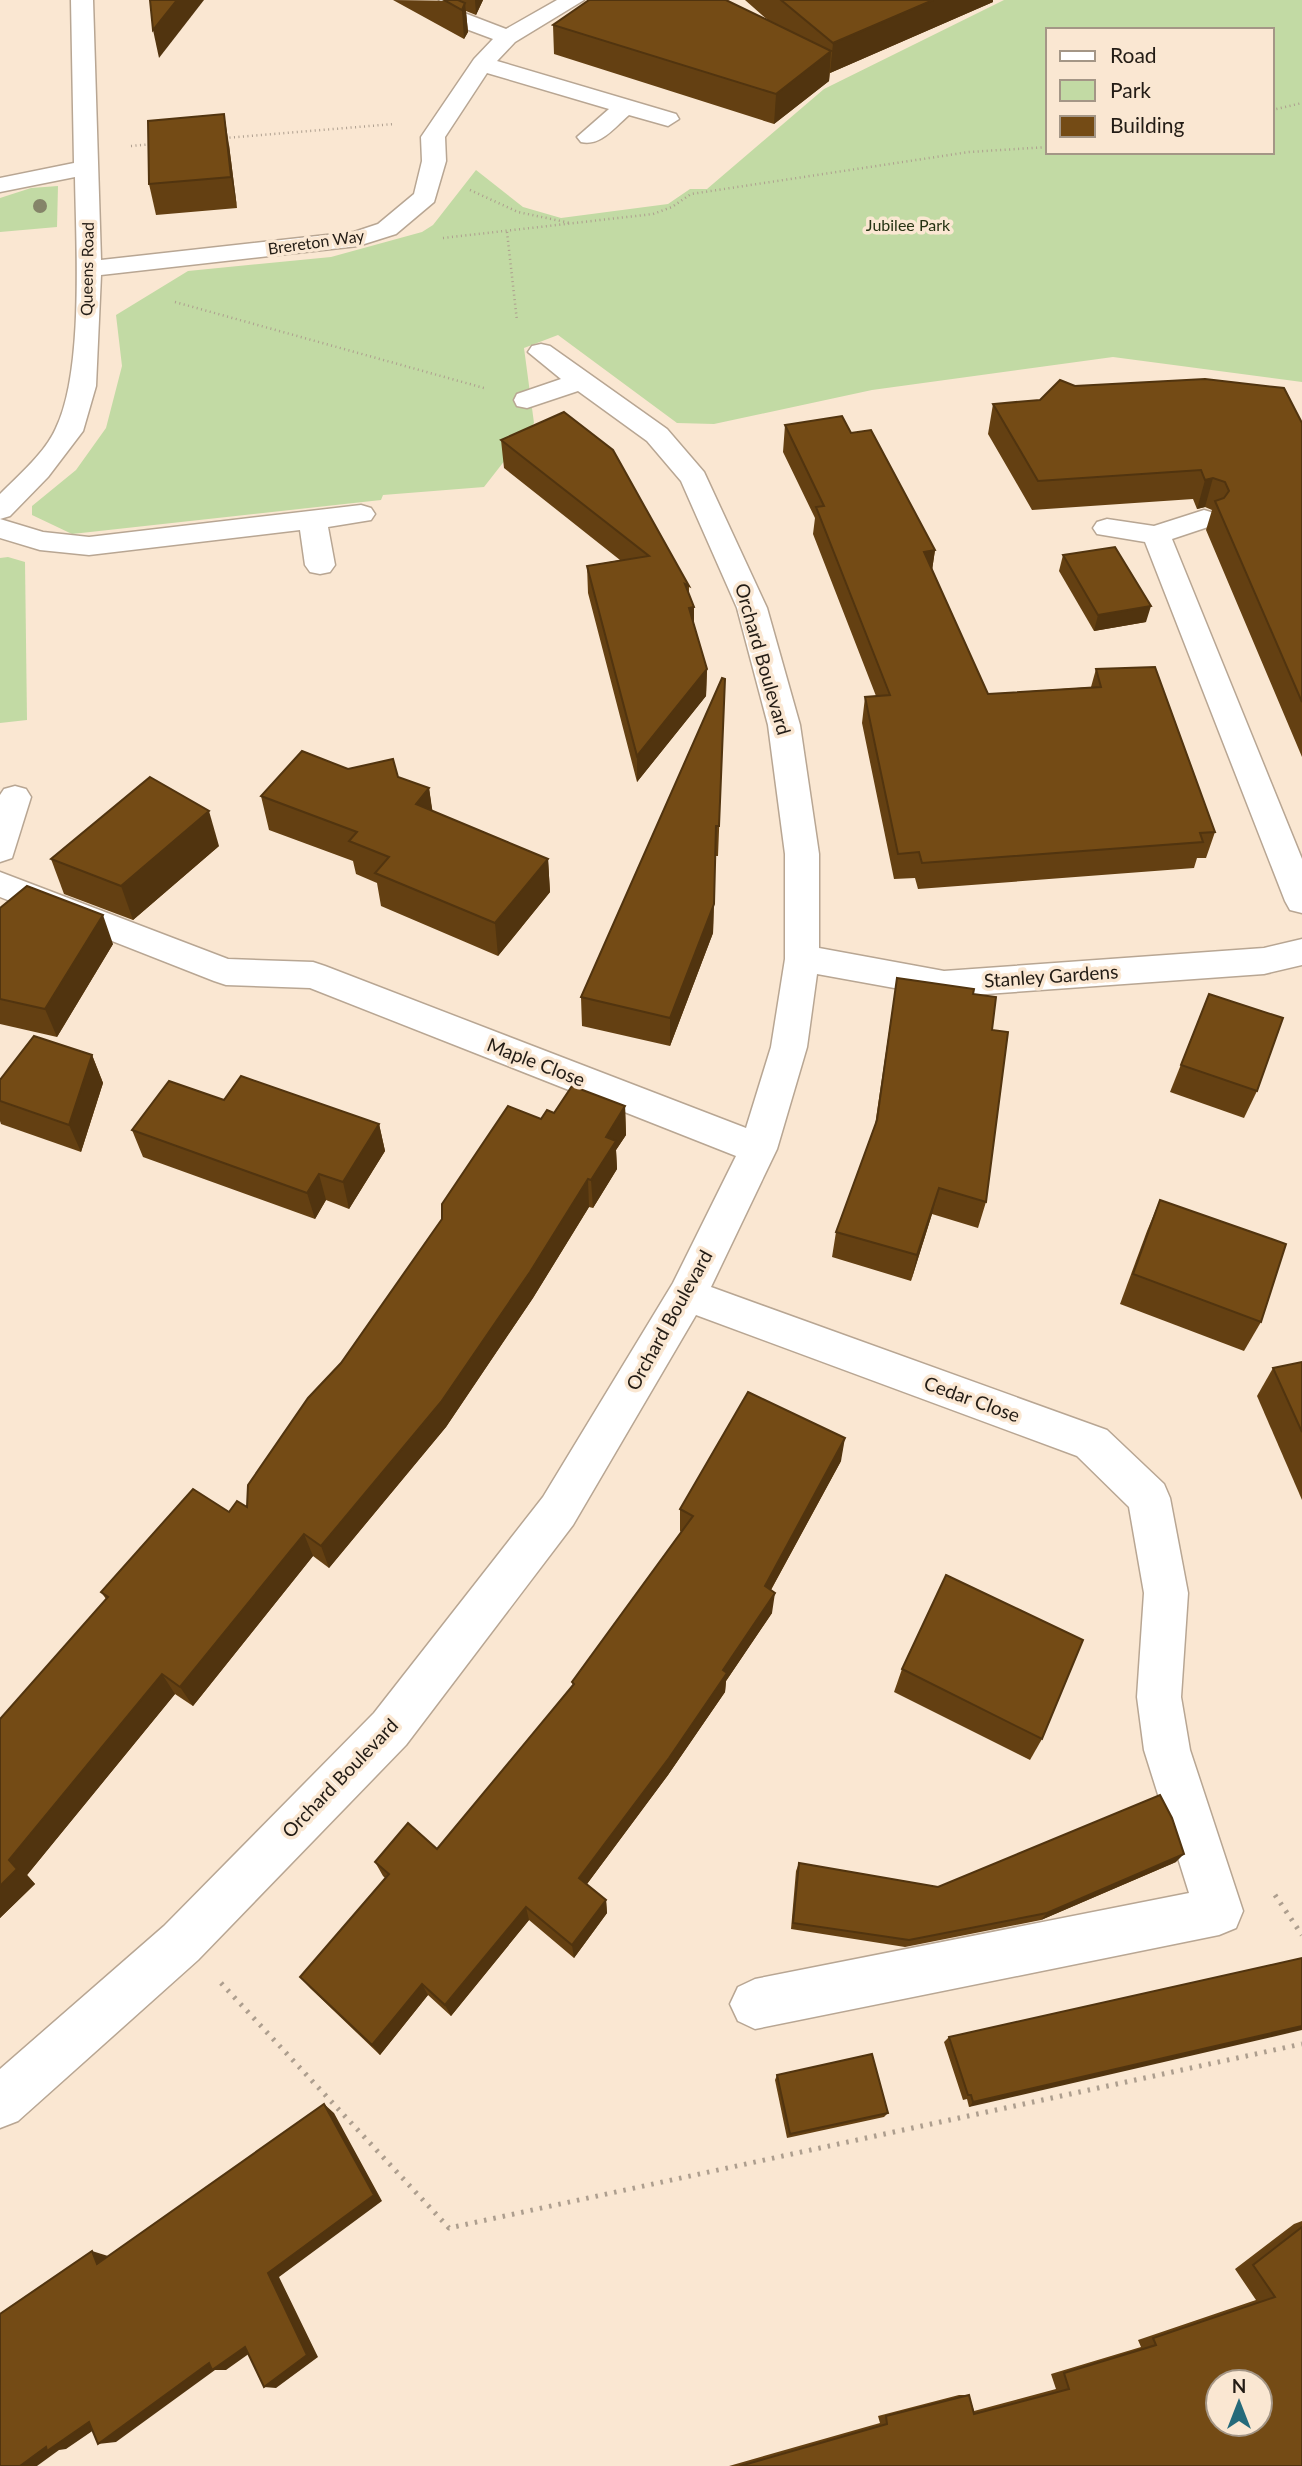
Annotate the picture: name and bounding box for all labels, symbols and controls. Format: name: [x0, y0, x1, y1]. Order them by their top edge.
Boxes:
legend: [1046, 28, 1274, 154]
text: Road: [1110, 42, 1157, 67]
text: Park: [1110, 77, 1151, 102]
text: Building: [1110, 112, 1185, 137]
park label: Jubilee Park: [866, 215, 951, 234]
street label: Queens Road: [76, 222, 97, 316]
street label: Brereton Way: [266, 225, 366, 258]
street label: Orchard Boulevard: [731, 580, 796, 737]
street label: Stanley Gardens: [983, 959, 1119, 992]
street label: Maple Close: [484, 1032, 588, 1091]
street label: Orchard Boulevard: [621, 1246, 717, 1394]
street label: Cedar Close: [921, 1371, 1023, 1426]
street label: Orchard Boulevard: [277, 1713, 402, 1842]
north arrow: [1204, 2368, 1274, 2438]
text: N: [1232, 2374, 1246, 2397]

